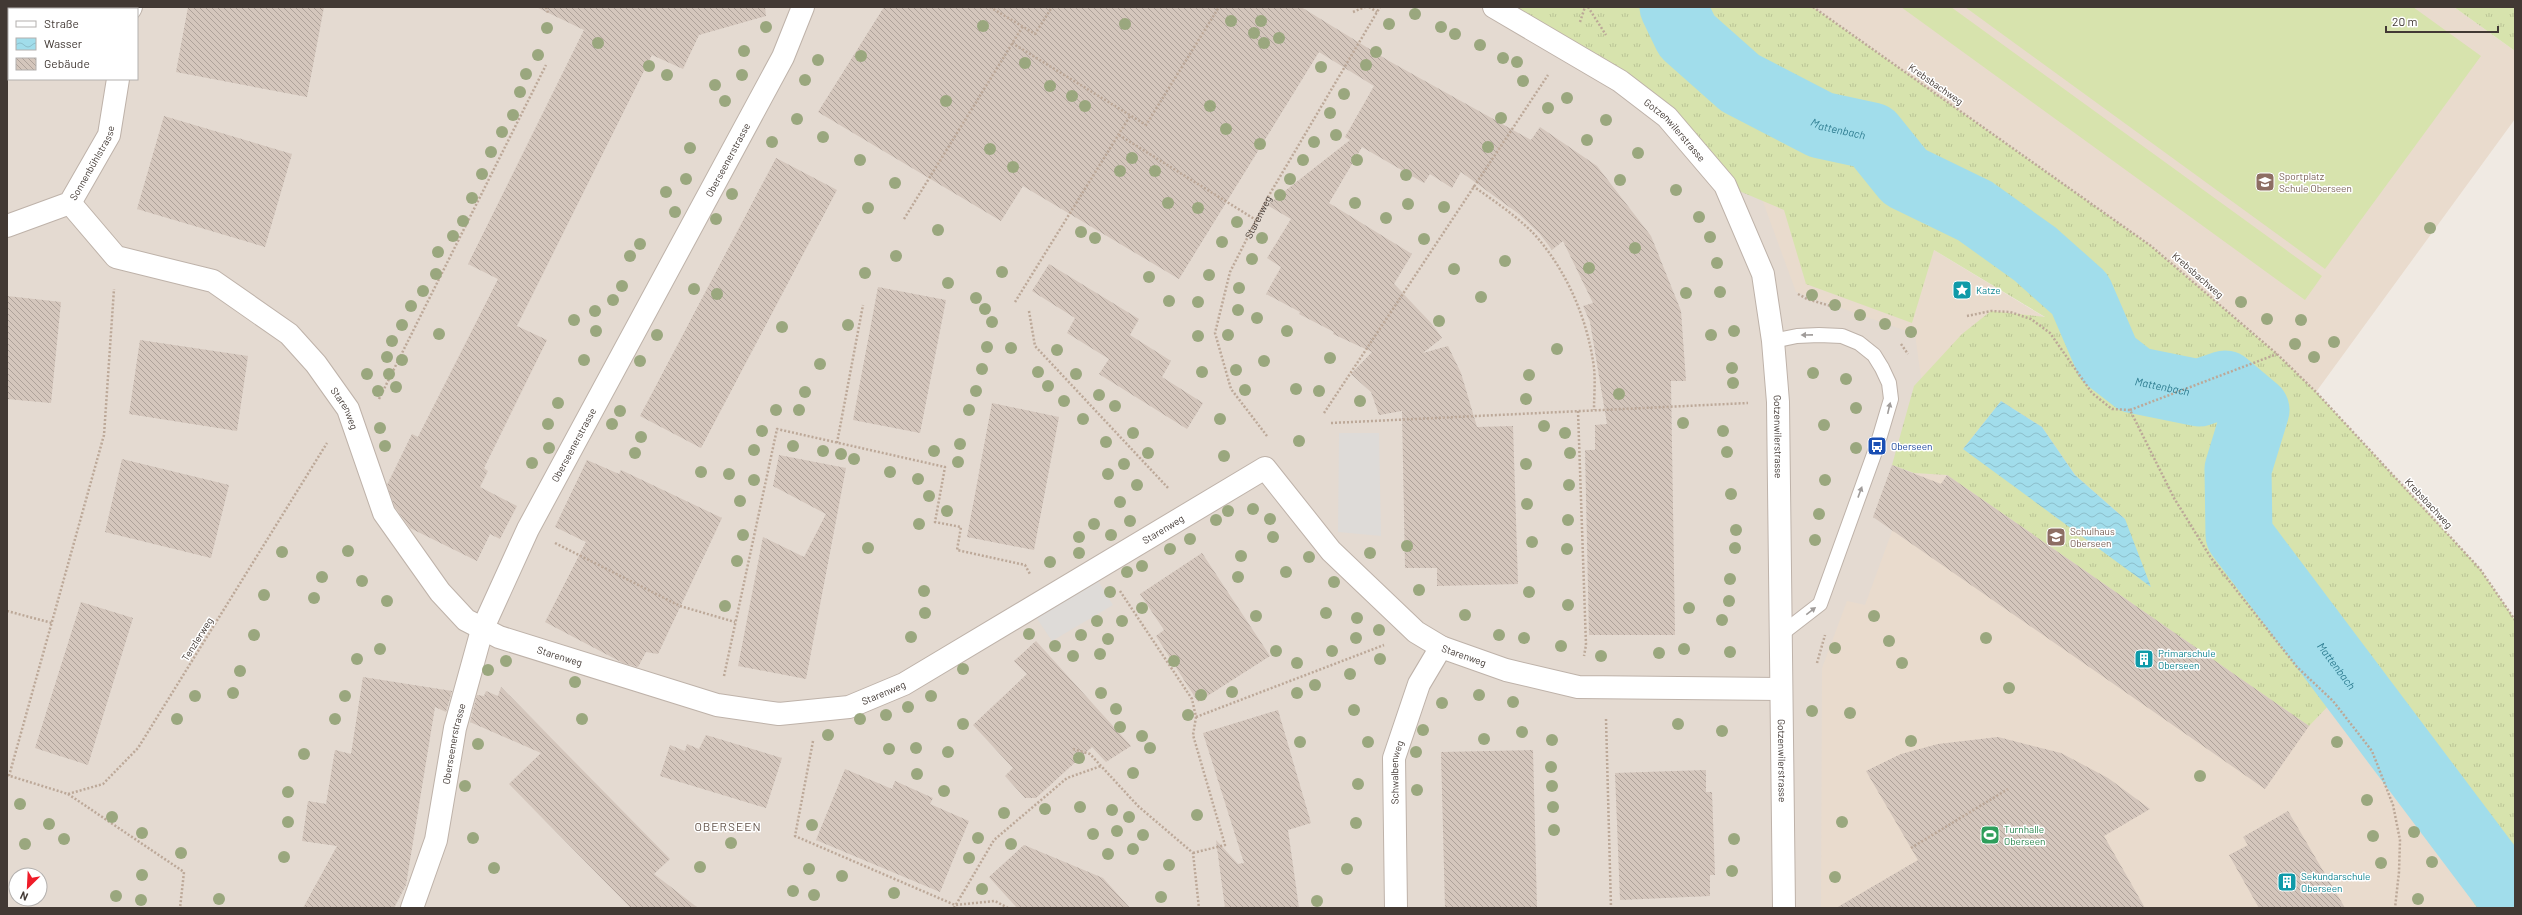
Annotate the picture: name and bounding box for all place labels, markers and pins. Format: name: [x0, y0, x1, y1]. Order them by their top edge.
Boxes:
place label: Sportplatz Schule Oberseen: [2279, 170, 2352, 194]
school or university icon: Sportplatz Schule Oberseen: [2254, 171, 2276, 193]
place icon: Katze: [1951, 279, 1973, 301]
place label: Katze: [1976, 284, 2001, 296]
bus stop icon: Oberseen: [1866, 435, 1888, 457]
place label: Oberseen: [1891, 440, 1932, 452]
place label: Schulhaus Oberseen: [2070, 525, 2115, 549]
school or university icon: Schulhaus Oberseen: [2045, 526, 2067, 548]
place label: Primarschule Oberseen: [2158, 647, 2216, 671]
building icon: Primarschule Oberseen: [2133, 648, 2155, 670]
place label: Turnhalle Oberseen: [2004, 823, 2045, 847]
sports icon: Turnhalle Oberseen: [1979, 824, 2001, 846]
place label: Sekundarschule Oberseen: [2301, 870, 2370, 894]
building icon: Sekundarschule Oberseen: [2276, 871, 2298, 893]

